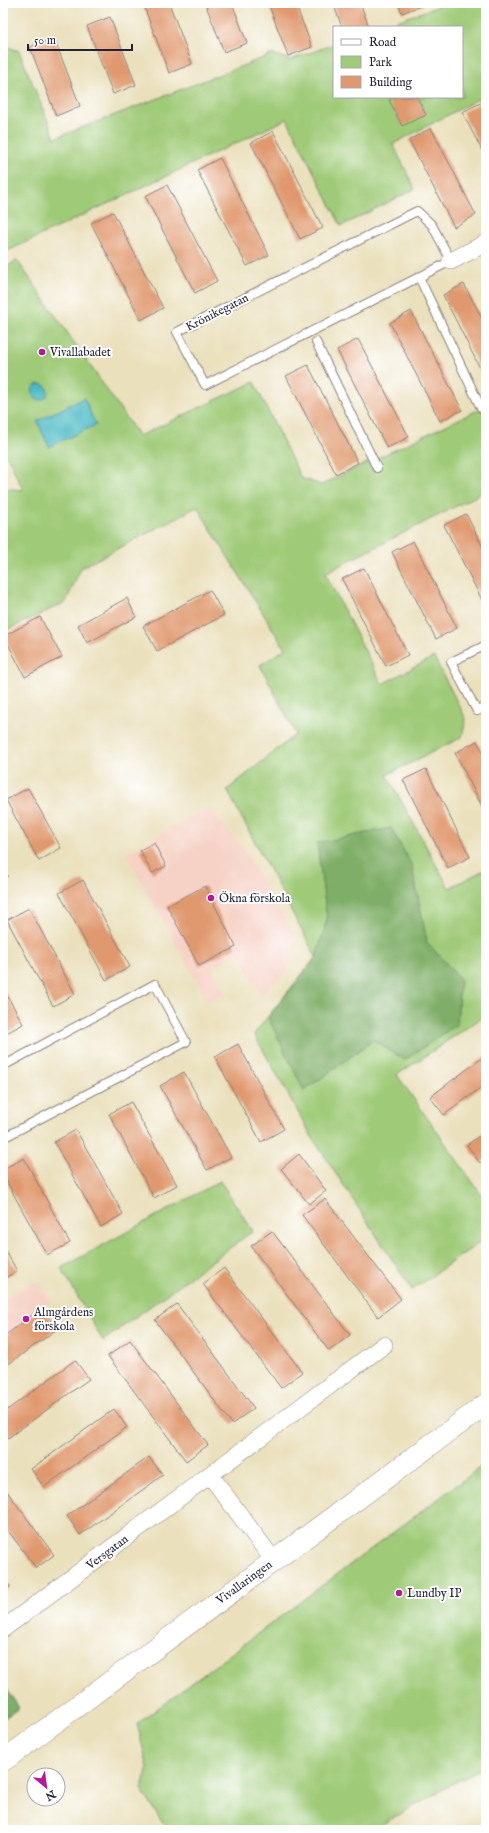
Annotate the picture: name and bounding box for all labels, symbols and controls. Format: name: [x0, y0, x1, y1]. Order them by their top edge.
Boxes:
scale bar: [28, 26, 132, 52]
legend: [333, 26, 463, 98]
text: 50 m: [34, 33, 56, 48]
text: Road: [369, 35, 397, 50]
text: Park: [369, 55, 392, 70]
text: Building: [369, 75, 413, 90]
street label: Krönikegatan: [183, 290, 252, 335]
place label: Vivallabadet: [49, 345, 111, 360]
marker: Vivallabadet: [37, 347, 47, 357]
place label: Ökna förskola: [219, 890, 291, 906]
marker: Ökna förskola: [206, 893, 216, 903]
place label: Almgårdens förskola: [33, 1305, 93, 1334]
marker: Almgårdens förskola: [21, 1314, 31, 1324]
street label: Versgatan: [83, 1531, 132, 1574]
street label: Vivallaringen: [213, 1557, 276, 1608]
place label: Lundby IP: [407, 1586, 462, 1601]
marker: Lundby IP: [394, 1588, 404, 1598]
north arrow: [26, 1767, 66, 1807]
text: N: [42, 1786, 59, 1804]

